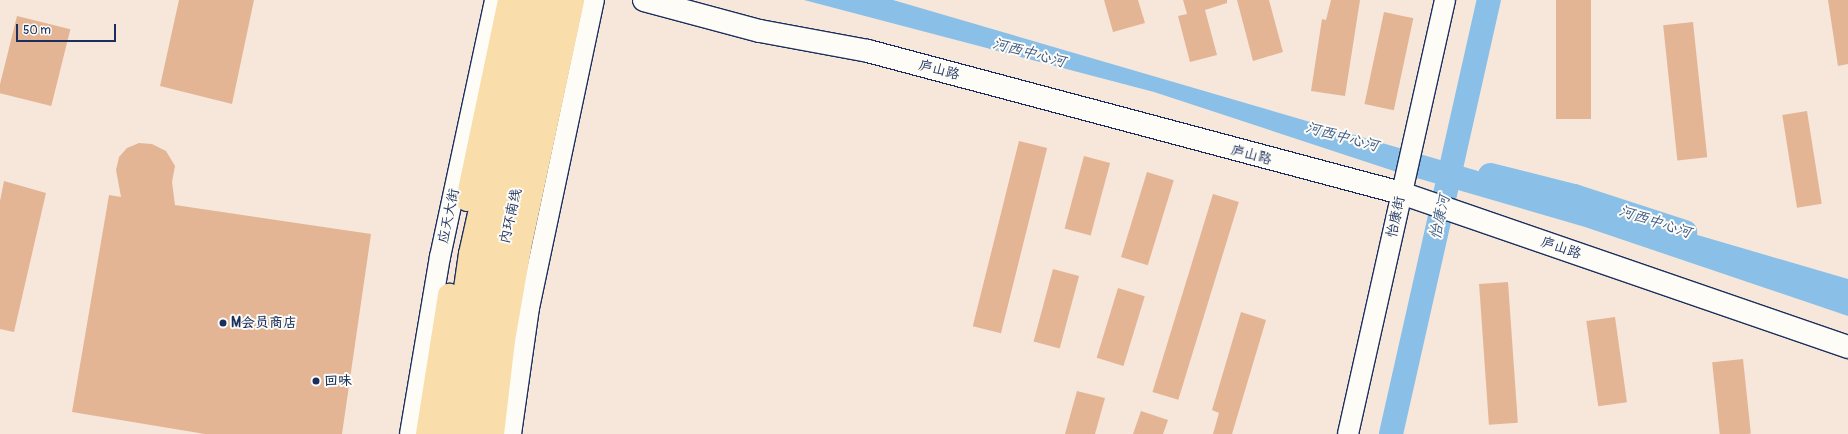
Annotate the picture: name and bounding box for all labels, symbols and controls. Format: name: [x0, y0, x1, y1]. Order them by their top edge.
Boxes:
scale bar: [18, 16, 118, 42]
text: 50 m: [23, 23, 51, 38]
water label: 河西中心河: [990, 35, 1068, 71]
street label: 庐山路: [917, 56, 961, 84]
water label: 河西中心河: [1303, 119, 1381, 155]
street label: 庐山路: [1229, 141, 1273, 169]
street label: 应天大街: [435, 187, 463, 245]
street label: 内环南线: [497, 187, 525, 245]
water label: 怡康河: [1426, 193, 1454, 241]
street label: 怡康街: [1383, 195, 1409, 239]
water label: 河西中心河: [1617, 202, 1693, 242]
street label: 庐山路: [1538, 233, 1584, 263]
place label: M会员商店: [231, 315, 297, 331]
marker: M会员商店: [218, 318, 228, 328]
place label: 回味: [324, 373, 352, 389]
marker: 回味: [311, 376, 321, 386]

